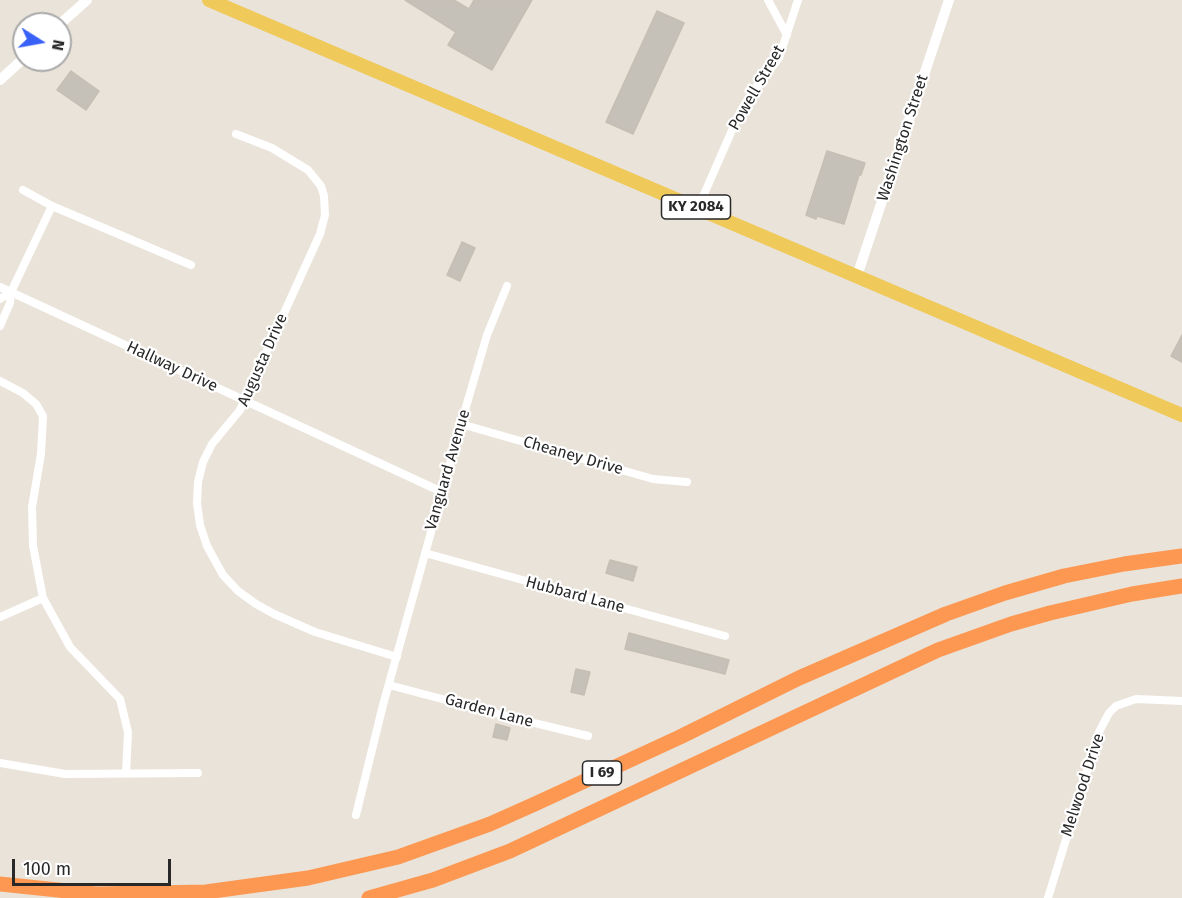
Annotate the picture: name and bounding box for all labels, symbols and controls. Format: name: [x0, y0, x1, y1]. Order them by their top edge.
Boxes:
north arrow: [12, 12, 72, 72]
text: N: [48, 38, 69, 52]
street label: Powell Street: [725, 42, 789, 134]
street label: Washington Street: [873, 72, 933, 204]
road number: KY 2084: [662, 195, 730, 219]
street label: Augusta Drive: [234, 311, 292, 409]
street label: Hallway Drive: [123, 338, 221, 396]
street label: Vanguard Avenue: [422, 407, 474, 533]
street label: Cheaney Drive: [521, 433, 625, 479]
street label: Hubbard Lane: [523, 573, 627, 617]
street label: Garden Lane: [443, 690, 535, 732]
street label: Melwood Drive: [1057, 731, 1109, 839]
road number: I 69: [582, 761, 622, 785]
scale bar: [15, 847, 174, 885]
text: 100 m: [23, 858, 71, 880]

